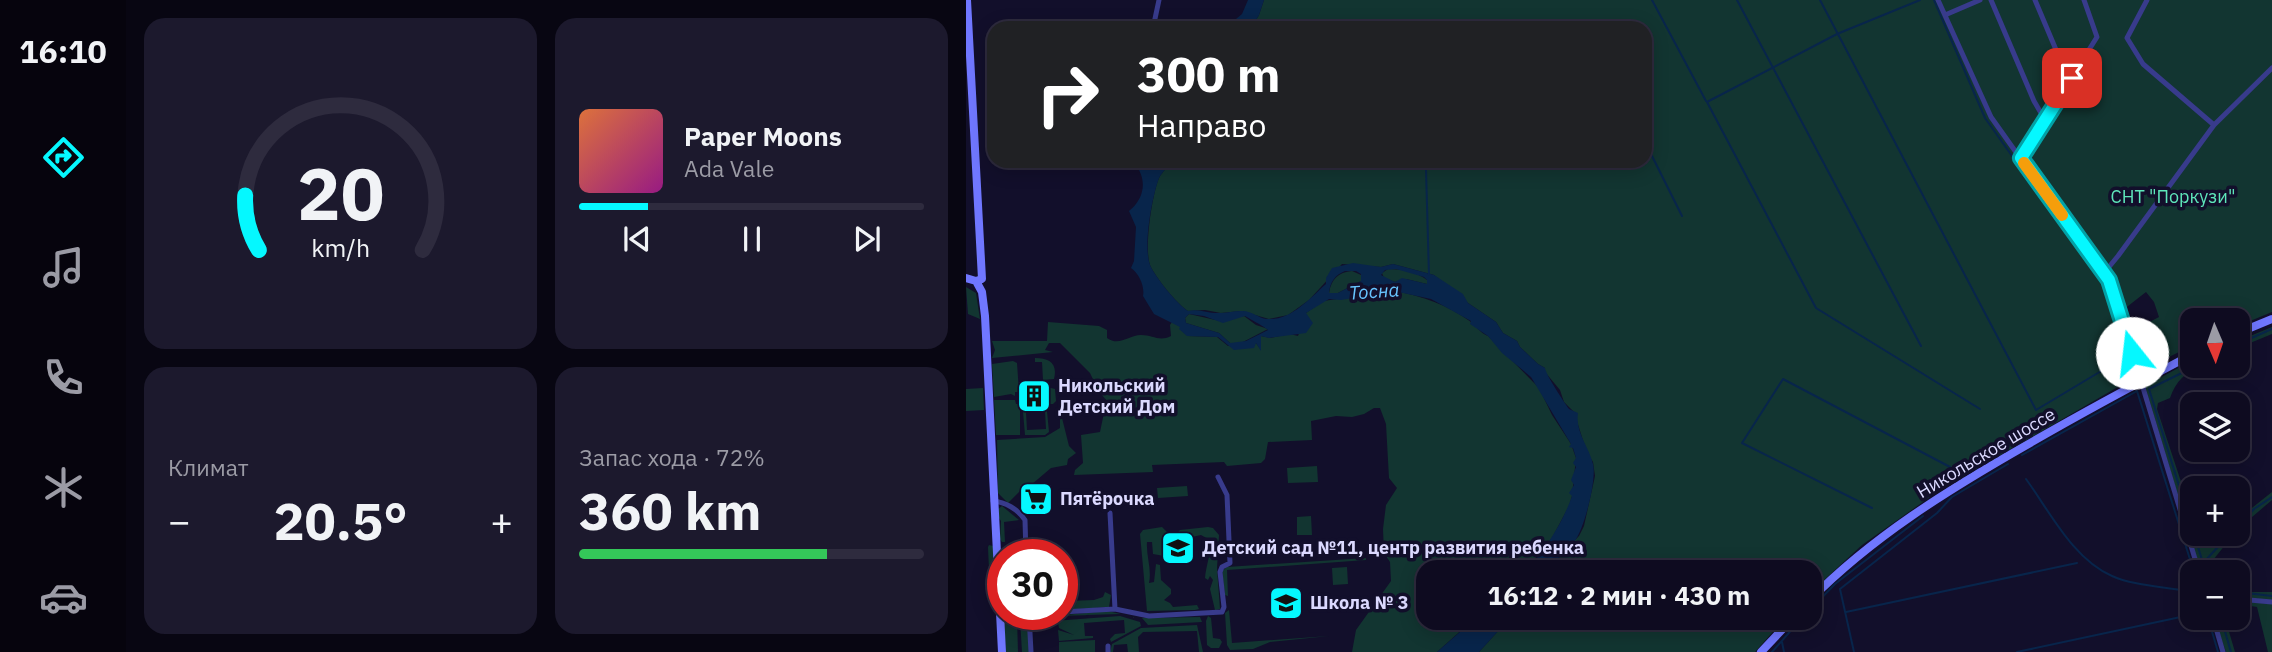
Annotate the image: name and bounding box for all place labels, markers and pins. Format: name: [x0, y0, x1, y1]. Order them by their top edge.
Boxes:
pin: [2042, 48, 2102, 108]
place label: Никольский Детский Дом: [1058, 374, 1175, 418]
building icon: Никольский Детский Дом: [1015, 377, 1053, 415]
supermarket icon: Пятёрочка: [1017, 480, 1055, 518]
place label: Пятёрочка: [1060, 487, 1154, 510]
school or university icon: Детский сад №11, центр развития ребенка: [1159, 529, 1197, 567]
place label: Детский сад №11, центр развития ребенка: [1202, 536, 1584, 559]
school or university icon: Школа № 3: [1267, 584, 1305, 622]
place label: Школа № 3: [1310, 591, 1409, 614]

